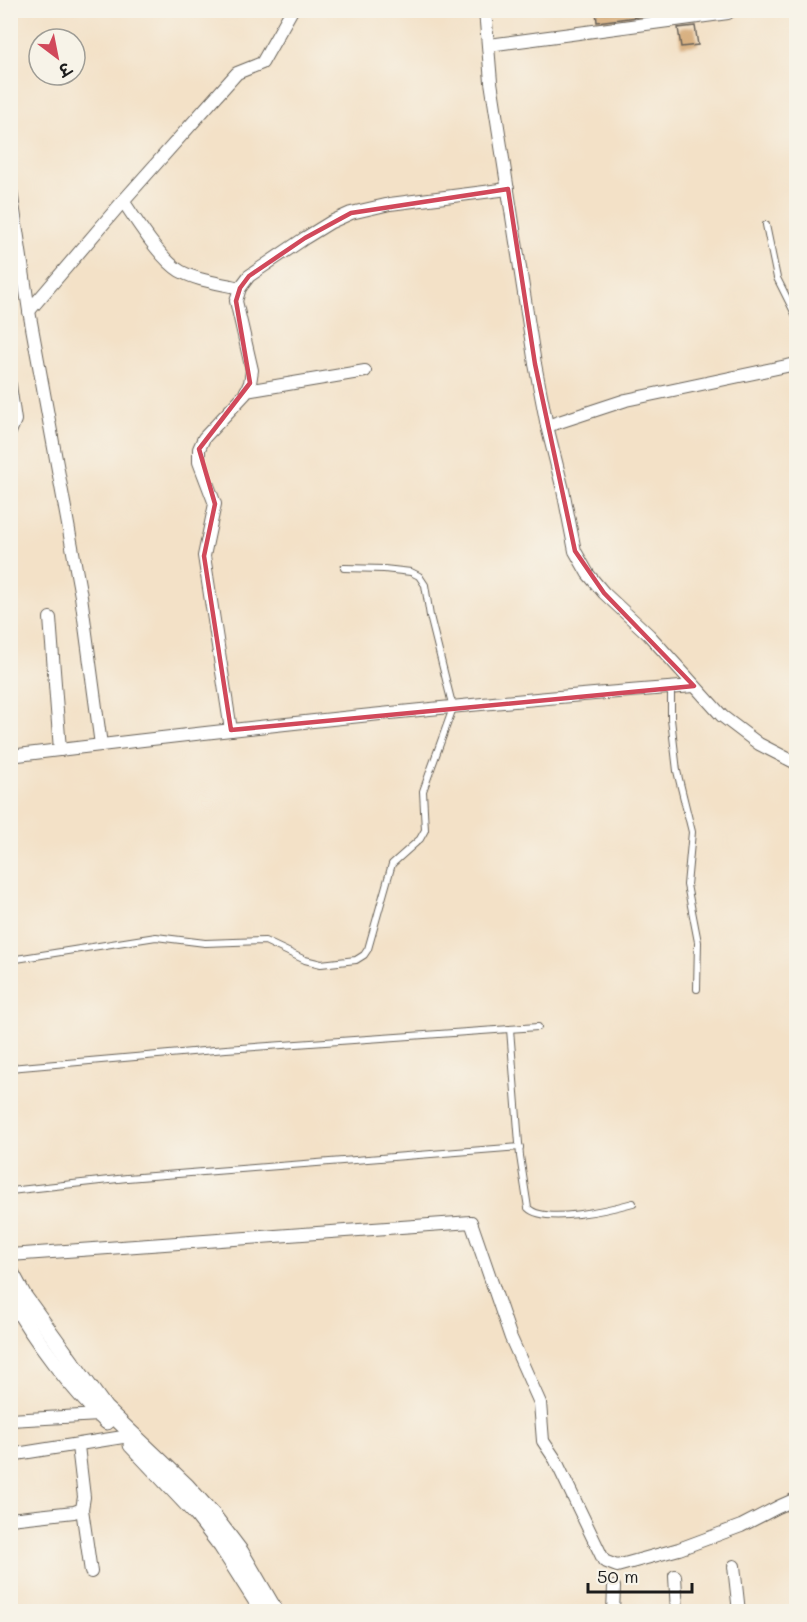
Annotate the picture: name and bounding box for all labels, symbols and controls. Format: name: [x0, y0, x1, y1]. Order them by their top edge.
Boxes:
north arrow: [27, 27, 87, 87]
text: उ: [54, 57, 77, 83]
scale bar: [588, 1556, 692, 1594]
text: 50 m: [597, 1564, 639, 1588]

